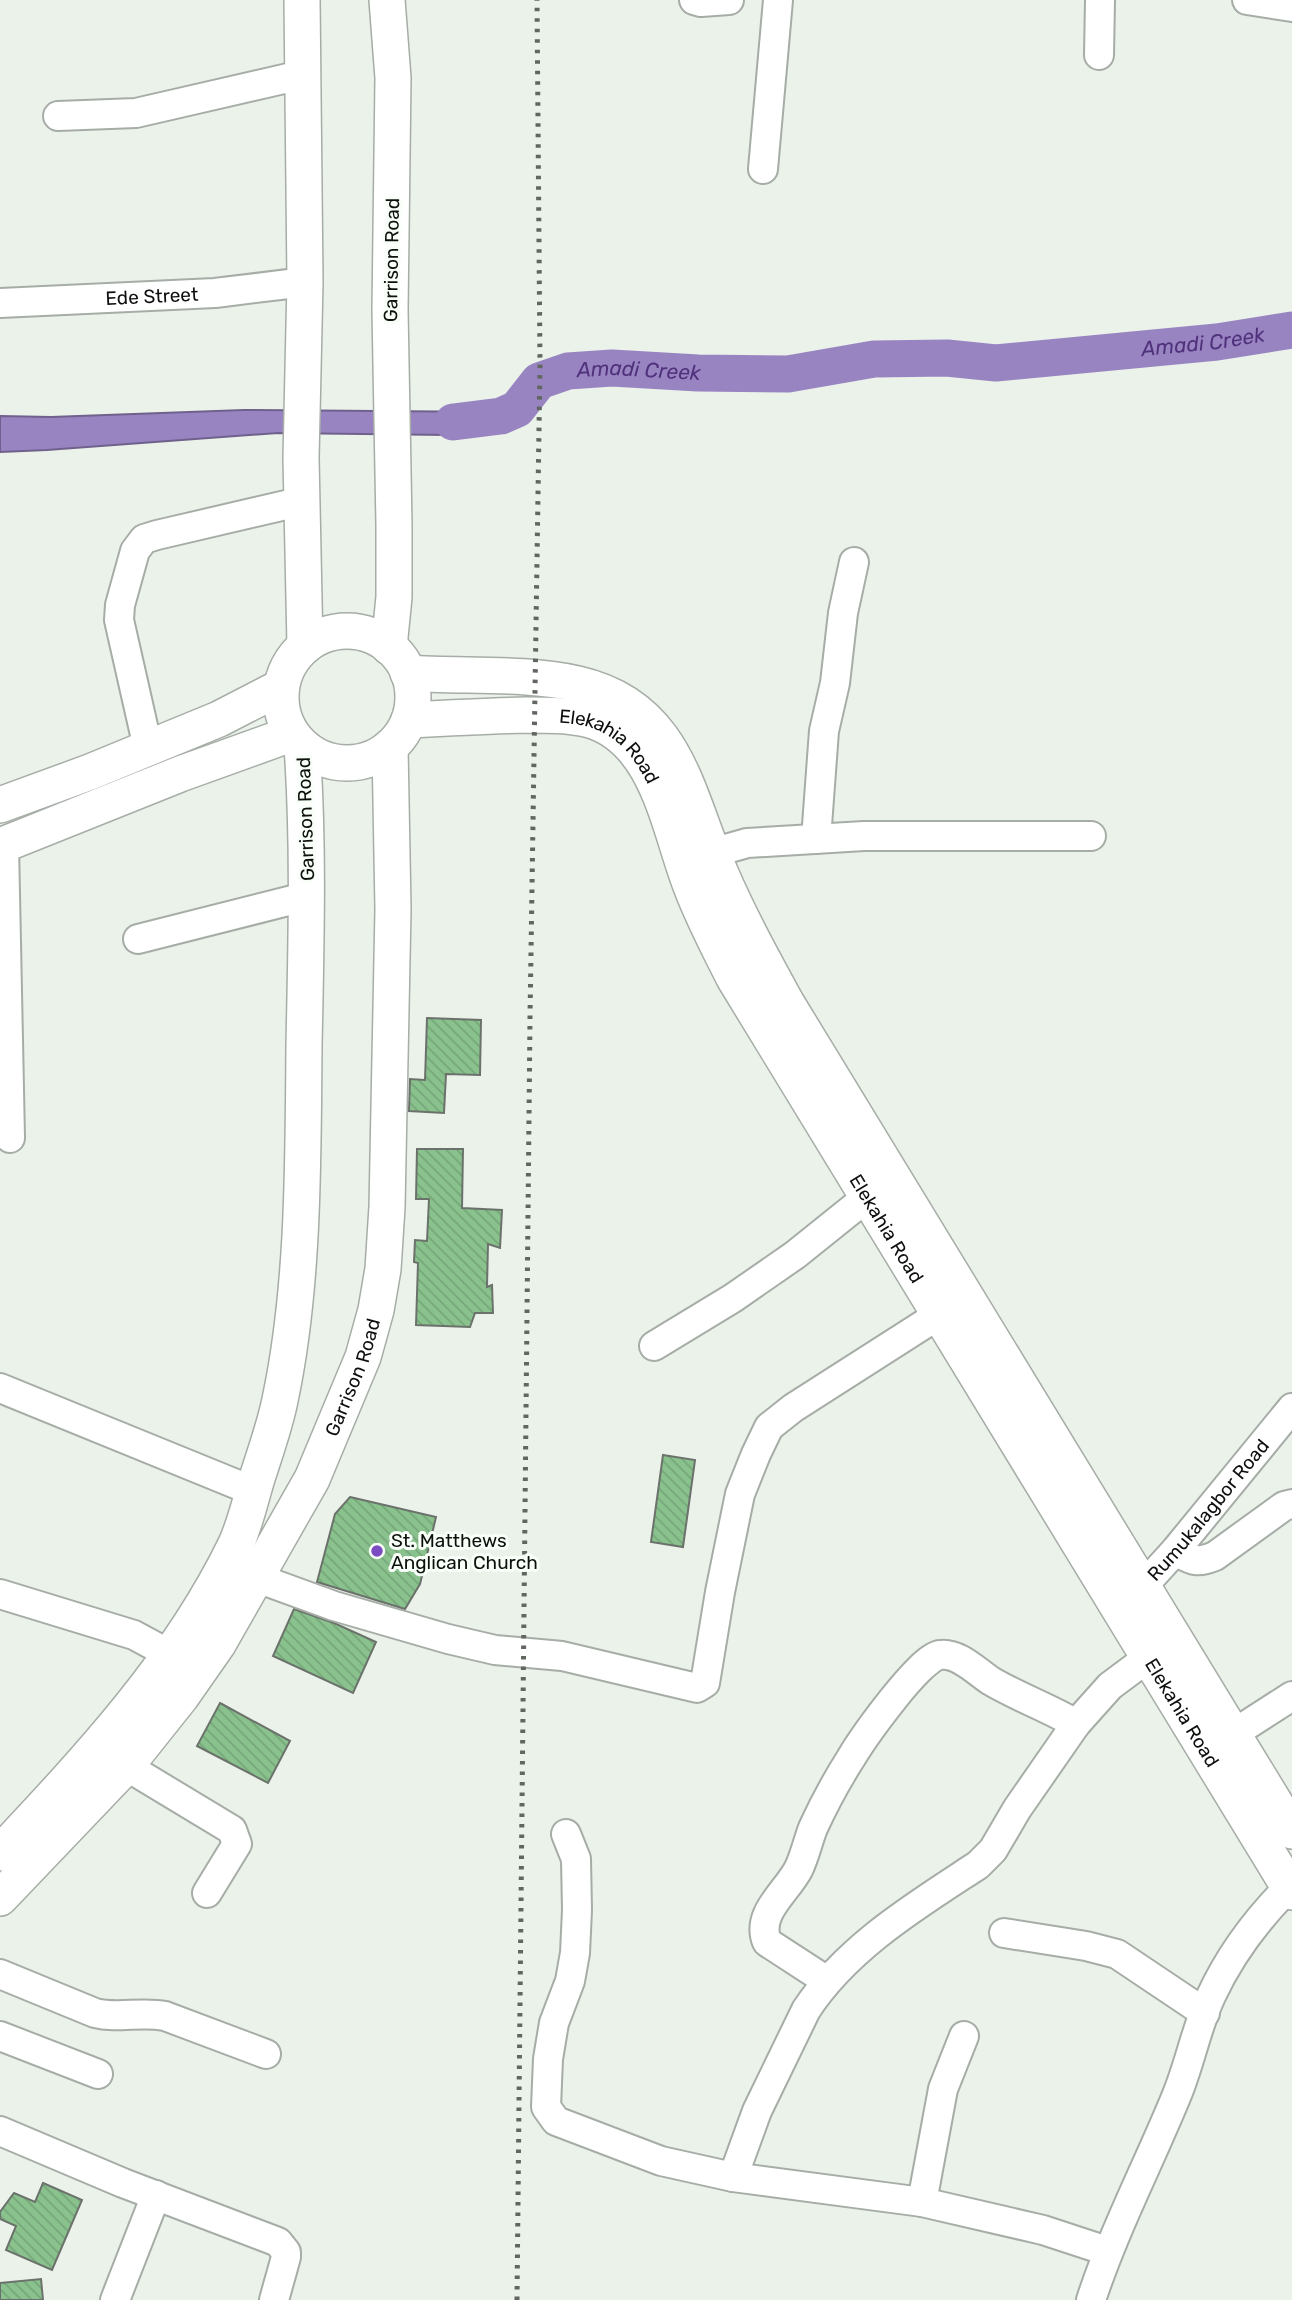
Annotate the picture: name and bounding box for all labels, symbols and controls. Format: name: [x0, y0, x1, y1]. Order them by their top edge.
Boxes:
street label: Garrison Road: [379, 198, 404, 322]
street label: Ede Street: [105, 283, 199, 310]
water label: Amadi Creek: [1139, 321, 1268, 361]
water label: Amadi Creek: [575, 355, 703, 385]
street label: Elekahia Road: [558, 705, 664, 787]
street label: Garrison Road: [292, 756, 319, 881]
street label: Elekahia Road: [845, 1170, 928, 1287]
street label: Garrison Road: [320, 1316, 385, 1440]
street label: Rumukalagbor Road: [1143, 1434, 1274, 1586]
place label: St. Matthews Anglican Church: [391, 1529, 538, 1574]
marker: St. Matthews Anglican Church: [369, 1543, 385, 1559]
street label: Elekahia Road: [1140, 1654, 1224, 1771]

